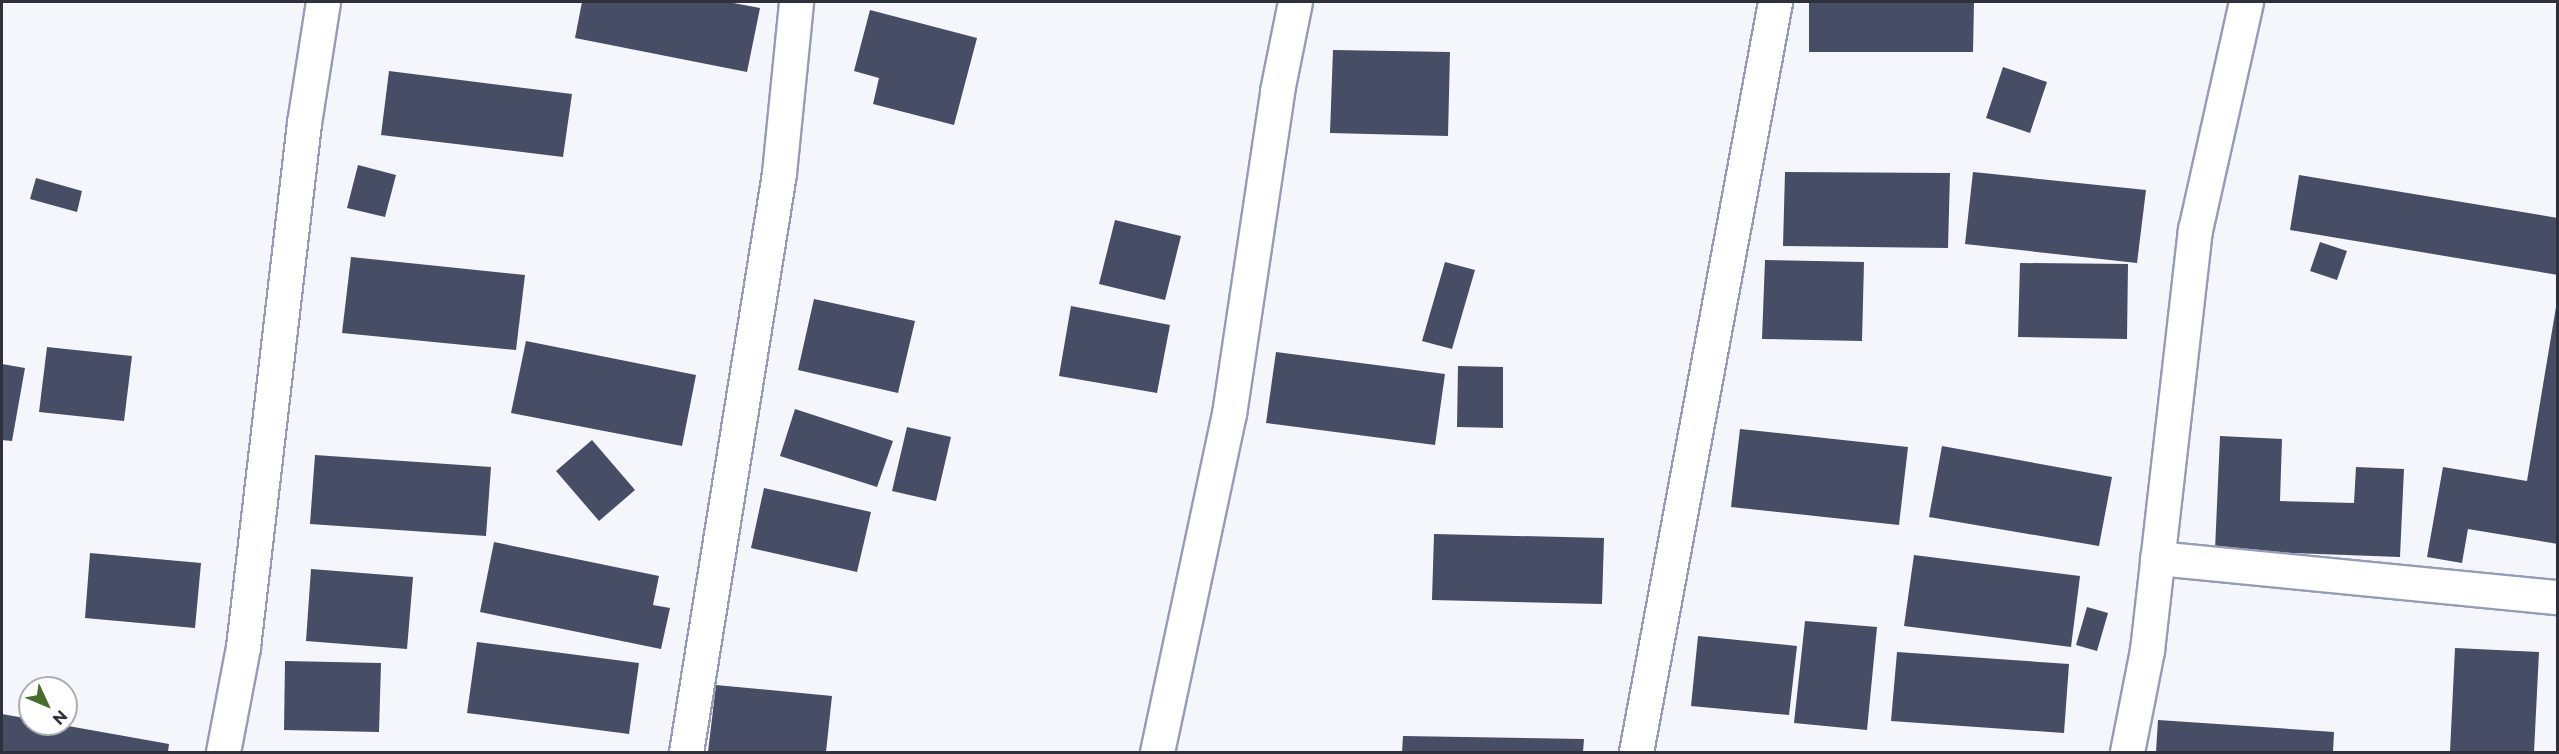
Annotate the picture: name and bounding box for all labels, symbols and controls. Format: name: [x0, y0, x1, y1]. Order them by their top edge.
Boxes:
north arrow: [18, 676, 78, 736]
text: N: [49, 706, 71, 729]

